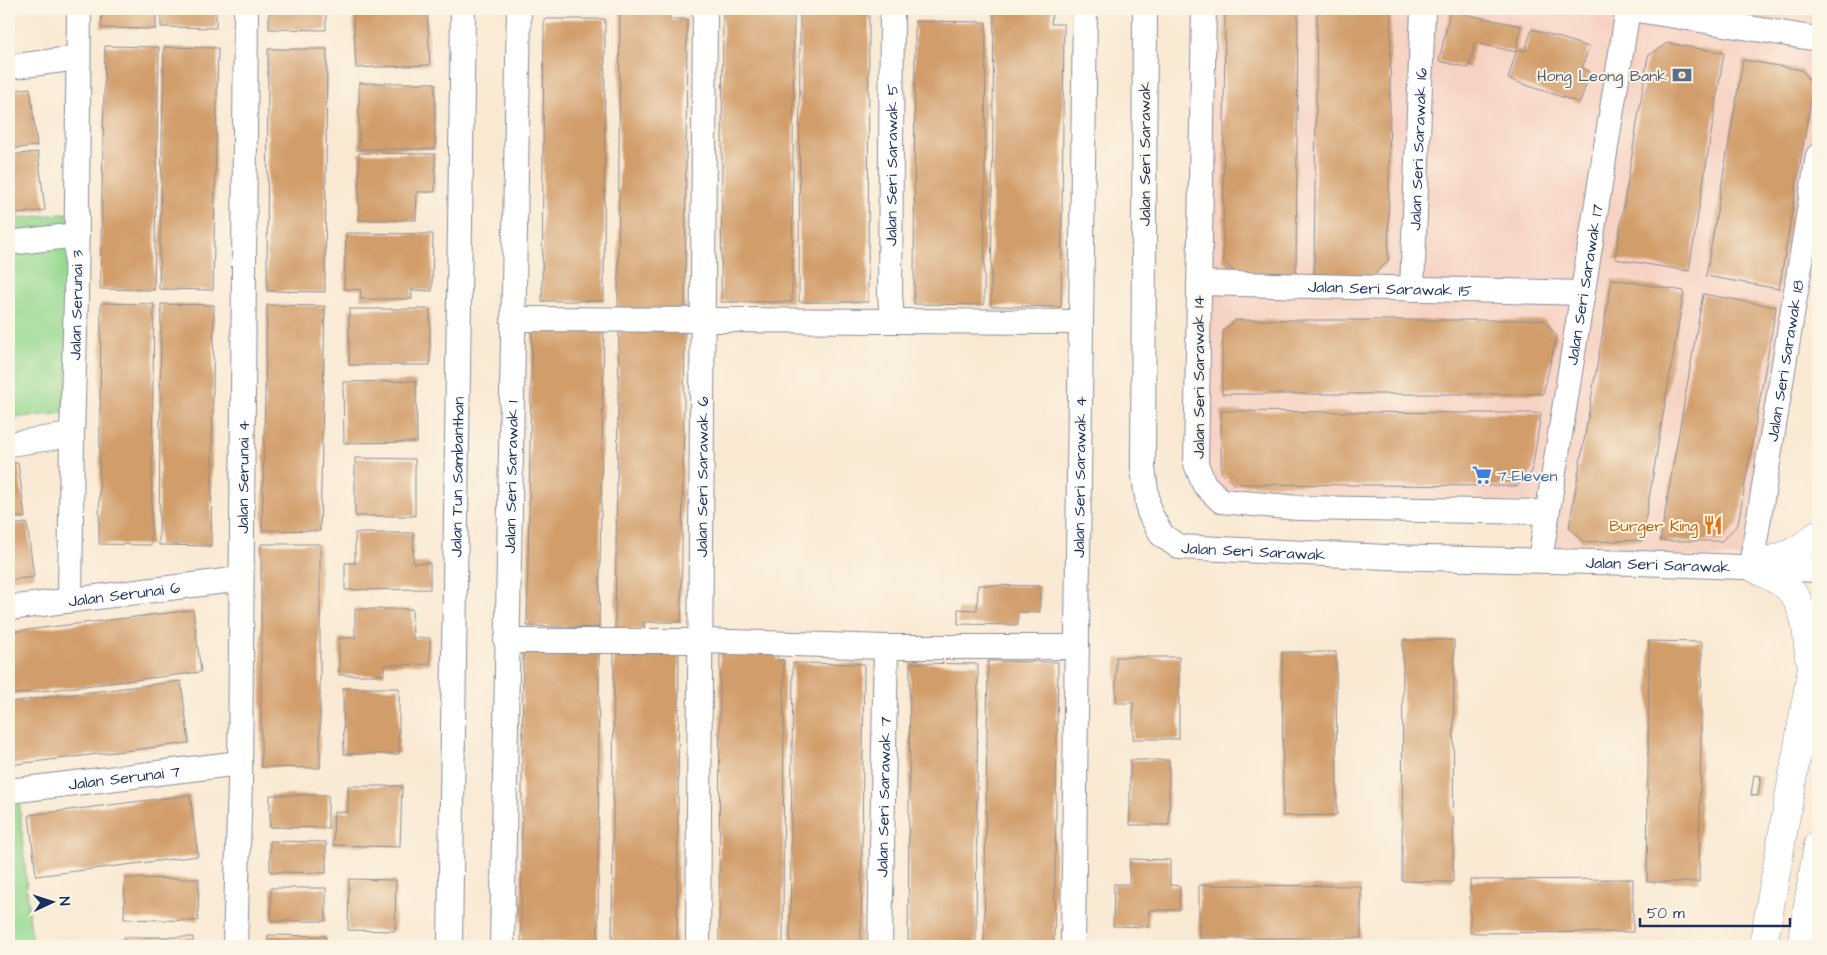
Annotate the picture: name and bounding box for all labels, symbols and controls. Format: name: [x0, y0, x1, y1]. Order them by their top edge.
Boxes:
bank icon: Hong Leong Bank: [1671, 64, 1693, 86]
place label: Hong Leong Bank: [1537, 65, 1667, 88]
street label: Jalan Seri Sarawak 16: [1404, 67, 1433, 231]
street label: Jalan Seri Sarawak: [1134, 82, 1156, 226]
street label: Jalan Seri Sarawak 5: [880, 83, 903, 246]
street label: Jalan Seri Sarawak 17: [1561, 202, 1609, 367]
street label: Jalan Serunai 3: [64, 250, 89, 361]
street label: Jalan Seri Sarawak 15: [1307, 276, 1473, 302]
street label: Jalan Seri Sarawak 18: [1762, 278, 1810, 443]
street label: Jalan Seri Sarawak 14: [1188, 295, 1210, 459]
street label: Jalan Seri Sarawak 6: [691, 396, 714, 558]
street label: Jalan Seri Sarawak 4: [1068, 396, 1092, 558]
street label: Jalan Tun Sambanthan: [445, 397, 470, 558]
street label: Jalan Seri Sarawak 1: [499, 400, 524, 554]
street label: Jalan Serunai 4: [232, 420, 255, 534]
supermarket icon: 7-Eleven: [1471, 464, 1493, 486]
place label: 7-Eleven: [1497, 465, 1557, 487]
restaurant icon: Burger King: [1702, 514, 1724, 536]
place label: Burger King: [1609, 515, 1698, 538]
street label: Jalan Seri Sarawak: [1180, 537, 1326, 566]
street label: Jalan Seri Sarawak: [1585, 552, 1731, 579]
street label: Jalan Serunai 6: [67, 577, 181, 613]
street label: Jalan Seri Sarawak 7: [871, 716, 897, 878]
street label: Jalan Serunai 7: [67, 760, 182, 796]
north arrow: [28, 878, 78, 928]
scale bar: [1640, 895, 1790, 927]
text: N: [54, 896, 74, 906]
text: 50 m: [1647, 903, 1685, 924]

